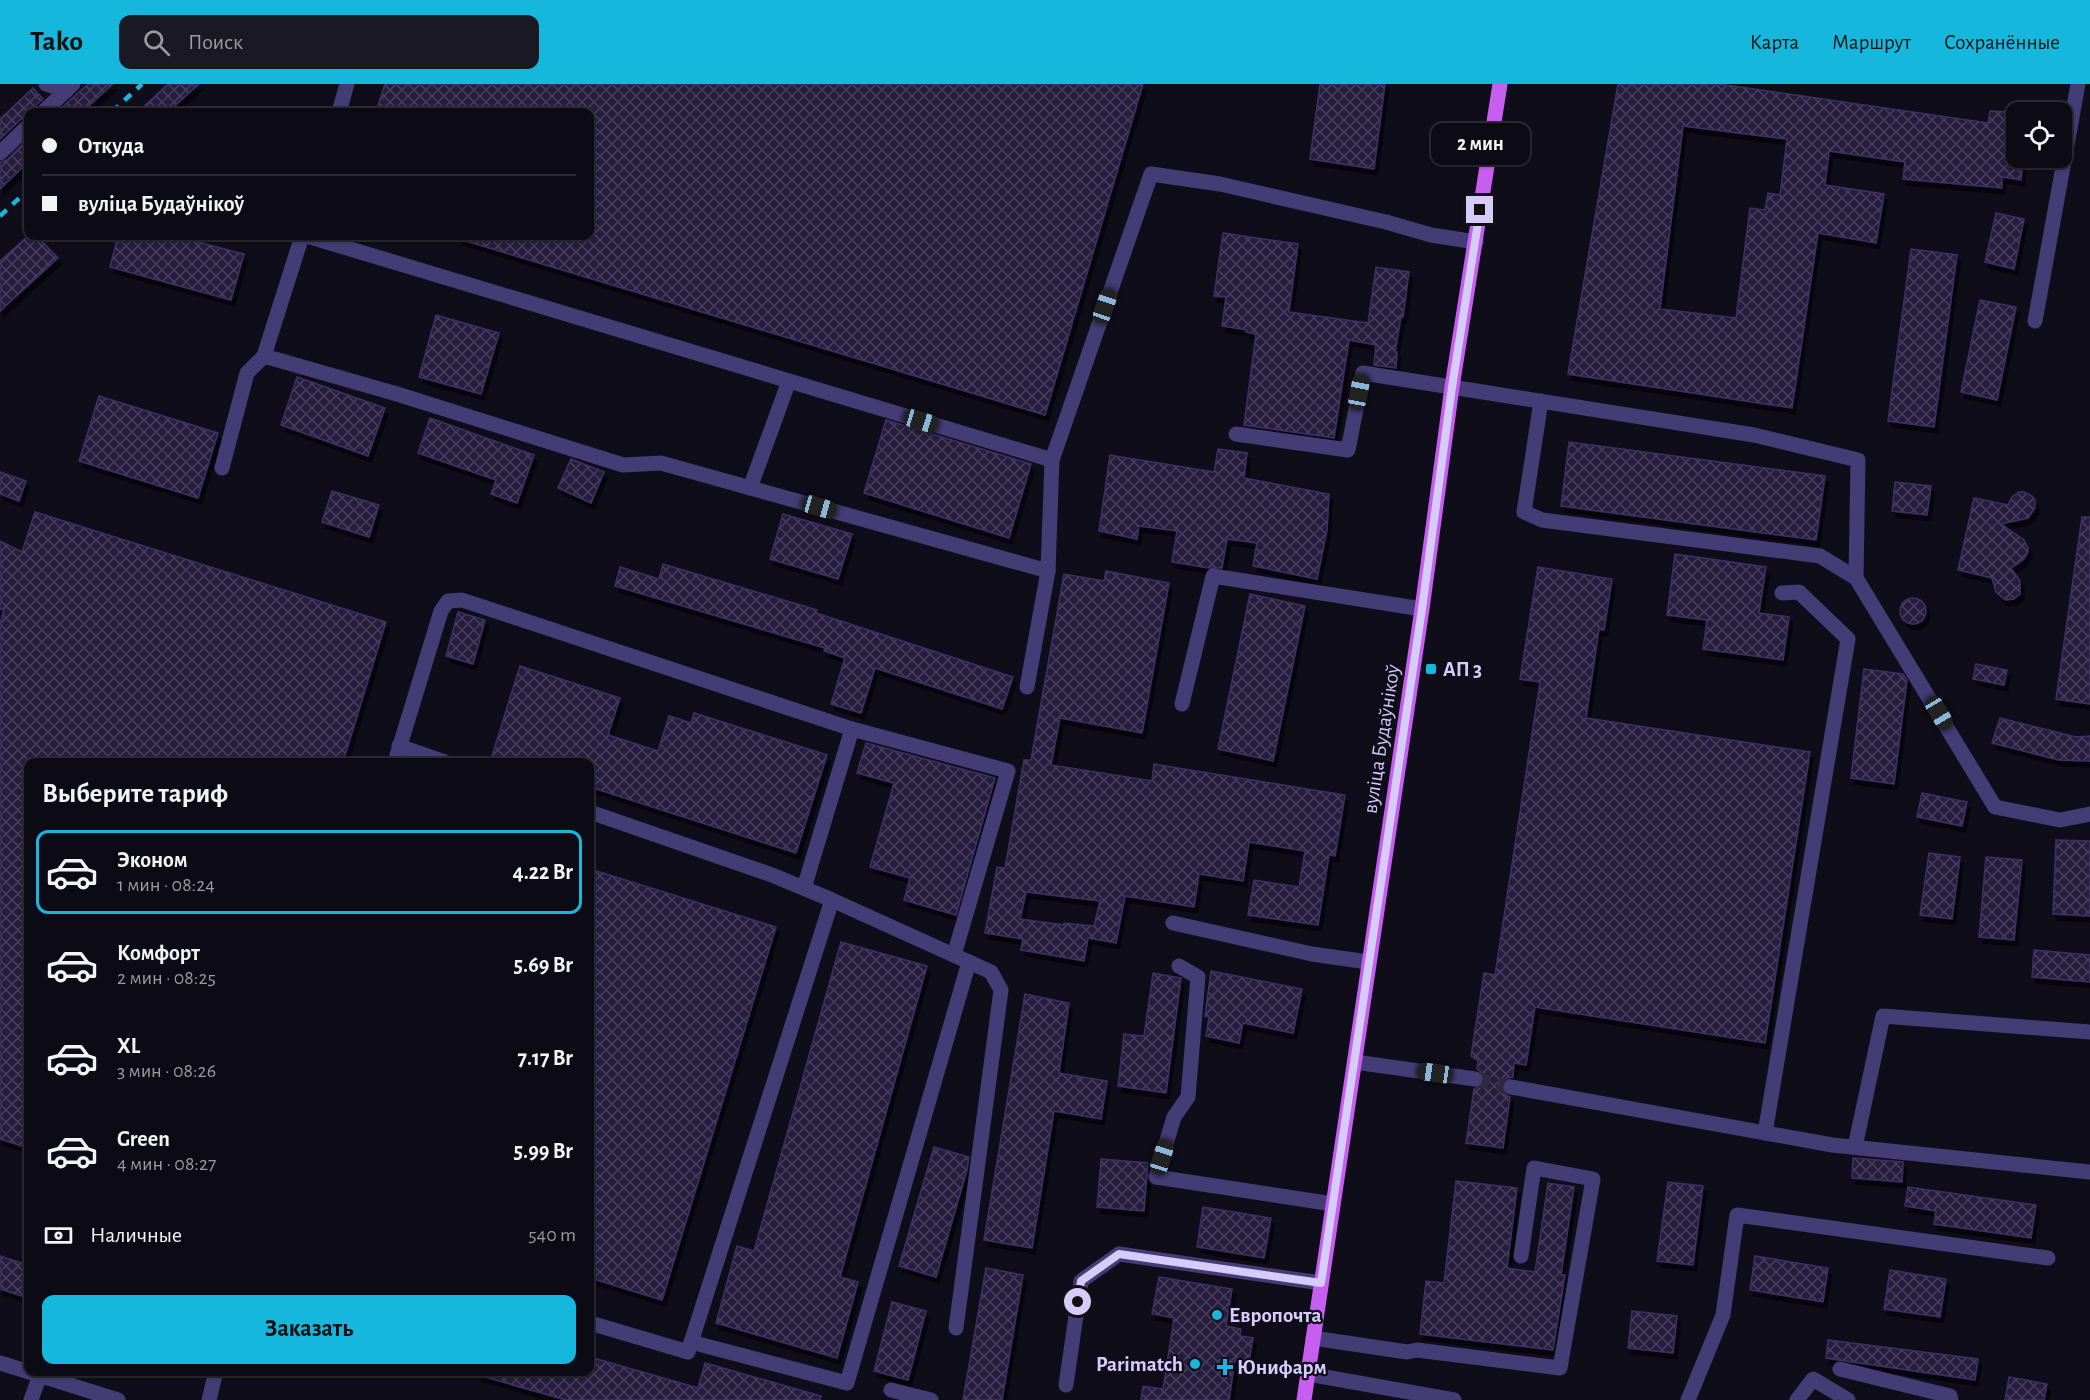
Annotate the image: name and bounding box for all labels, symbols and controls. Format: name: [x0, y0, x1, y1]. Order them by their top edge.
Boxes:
search box: [119, 15, 539, 69]
icon: search: [140, 26, 173, 59]
text: Tako: [30, 28, 83, 56]
text: Поиск: [188, 31, 243, 53]
text: Карта: [1750, 32, 1799, 53]
text: Маршрут: [1832, 32, 1911, 53]
text: Сохранённые: [1944, 32, 2060, 53]
map controls: [2006, 102, 2072, 168]
button: locate: [2006, 102, 2072, 168]
callout: 2 мин: [1430, 123, 1530, 165]
text: 2 мин: [1457, 134, 1504, 154]
text: Откуда: [78, 135, 144, 157]
text: вуліца Будаўнікоў: [78, 193, 244, 215]
route end: [1466, 196, 1493, 223]
car: [1091, 286, 1119, 326]
car: [1347, 373, 1371, 411]
car: [901, 407, 941, 435]
car: [799, 493, 839, 521]
place label: АП 3: [1443, 659, 1482, 680]
marker: АП 3: [1424, 662, 1438, 676]
street label: вуліца Будаўнікоў: [1359, 663, 1404, 815]
car: [1922, 693, 1956, 733]
text: Выберите тариф: [42, 780, 228, 807]
icon: car: [45, 845, 99, 899]
text: Эконом: [117, 849, 188, 871]
text: 4.22 Br: [513, 861, 573, 883]
text: 1 мин · 08:24: [117, 875, 215, 895]
icon: car: [45, 938, 99, 992]
text: Комфорт: [117, 942, 200, 964]
text: 5.69 Br: [514, 954, 573, 976]
text: 2 мин · 08:25: [117, 968, 216, 988]
icon: car: [45, 1031, 99, 1085]
text: XL: [117, 1035, 140, 1057]
text: 7.17 Br: [517, 1047, 573, 1069]
text: 3 мин · 08:26: [117, 1061, 216, 1081]
car: [1416, 1062, 1454, 1084]
icon: car: [45, 1124, 99, 1178]
text: Green: [117, 1128, 170, 1150]
car: [1148, 1137, 1176, 1177]
text: 5.99 Br: [514, 1140, 573, 1162]
text: 4 мин · 08:27: [117, 1154, 216, 1174]
icon: cash: [42, 1219, 75, 1252]
text: Наличные: [90, 1224, 182, 1246]
text: 540 m: [528, 1225, 576, 1245]
route start: [1064, 1288, 1091, 1315]
button: Заказать: [42, 1295, 576, 1364]
place label: Европочта: [1229, 1305, 1322, 1326]
marker: Европочта: [1210, 1308, 1224, 1322]
place label: Parimatch: [1096, 1354, 1183, 1375]
marker: Parimatch: [1188, 1357, 1202, 1371]
place label: Юнифарм: [1237, 1357, 1327, 1378]
marker: Юнифарм: [1218, 1360, 1232, 1374]

